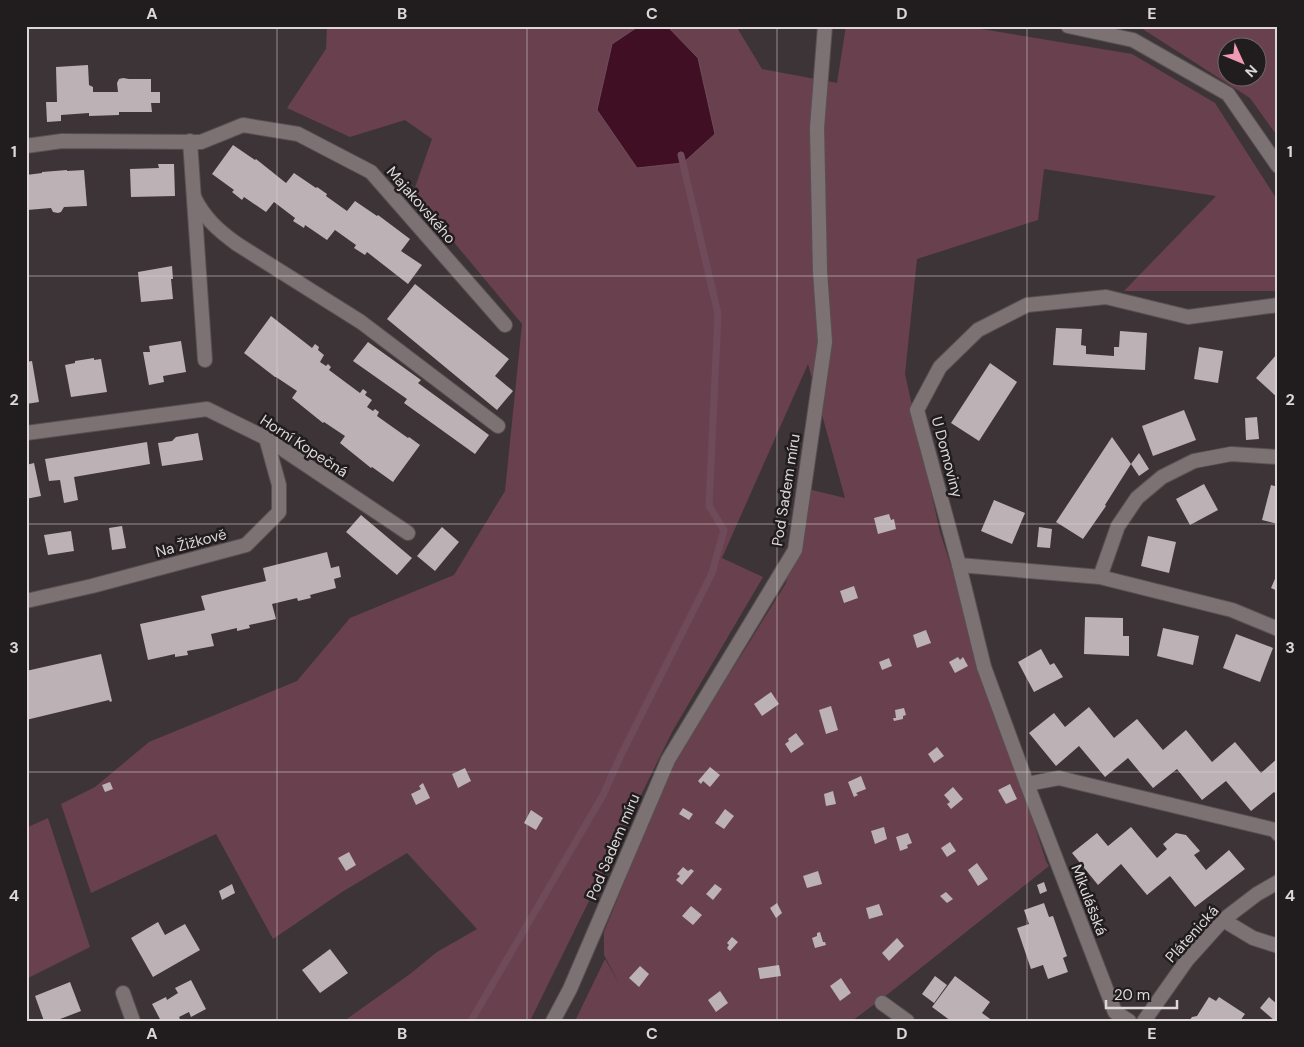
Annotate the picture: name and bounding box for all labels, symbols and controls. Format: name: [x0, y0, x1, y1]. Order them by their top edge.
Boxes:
text: A: [146, 3, 158, 24]
text: B: [397, 3, 407, 24]
text: C: [646, 3, 658, 24]
text: D: [896, 3, 908, 24]
text: E: [1147, 3, 1157, 24]
north arrow: [1216, 38, 1266, 88]
text: N: [1241, 61, 1261, 81]
text: 1: [11, 141, 17, 162]
text: 1: [1287, 141, 1293, 162]
street label: Majakovského: [382, 162, 460, 248]
text: 2: [9, 389, 19, 410]
text: 2: [1285, 389, 1295, 410]
street label: Horní Kopečná: [256, 410, 352, 482]
street label: U Domoviny: [927, 414, 968, 500]
street label: Pod Sadem míru: [767, 432, 805, 548]
street label: Na Žižkově: [153, 524, 229, 562]
text: 3: [9, 637, 19, 658]
text: 3: [1285, 637, 1295, 658]
street label: Pod Sadem míru: [582, 791, 644, 903]
street label: Mikulášská: [1066, 862, 1112, 938]
text: 4: [9, 885, 19, 906]
text: 4: [1285, 885, 1295, 906]
street label: Plátenická: [1161, 901, 1223, 967]
scale bar: [1106, 977, 1178, 1009]
text: 20 m: [1114, 985, 1150, 1005]
text: A: [146, 1023, 158, 1044]
text: B: [397, 1023, 407, 1044]
text: C: [646, 1023, 658, 1044]
text: D: [896, 1023, 908, 1044]
text: E: [1147, 1023, 1157, 1044]

